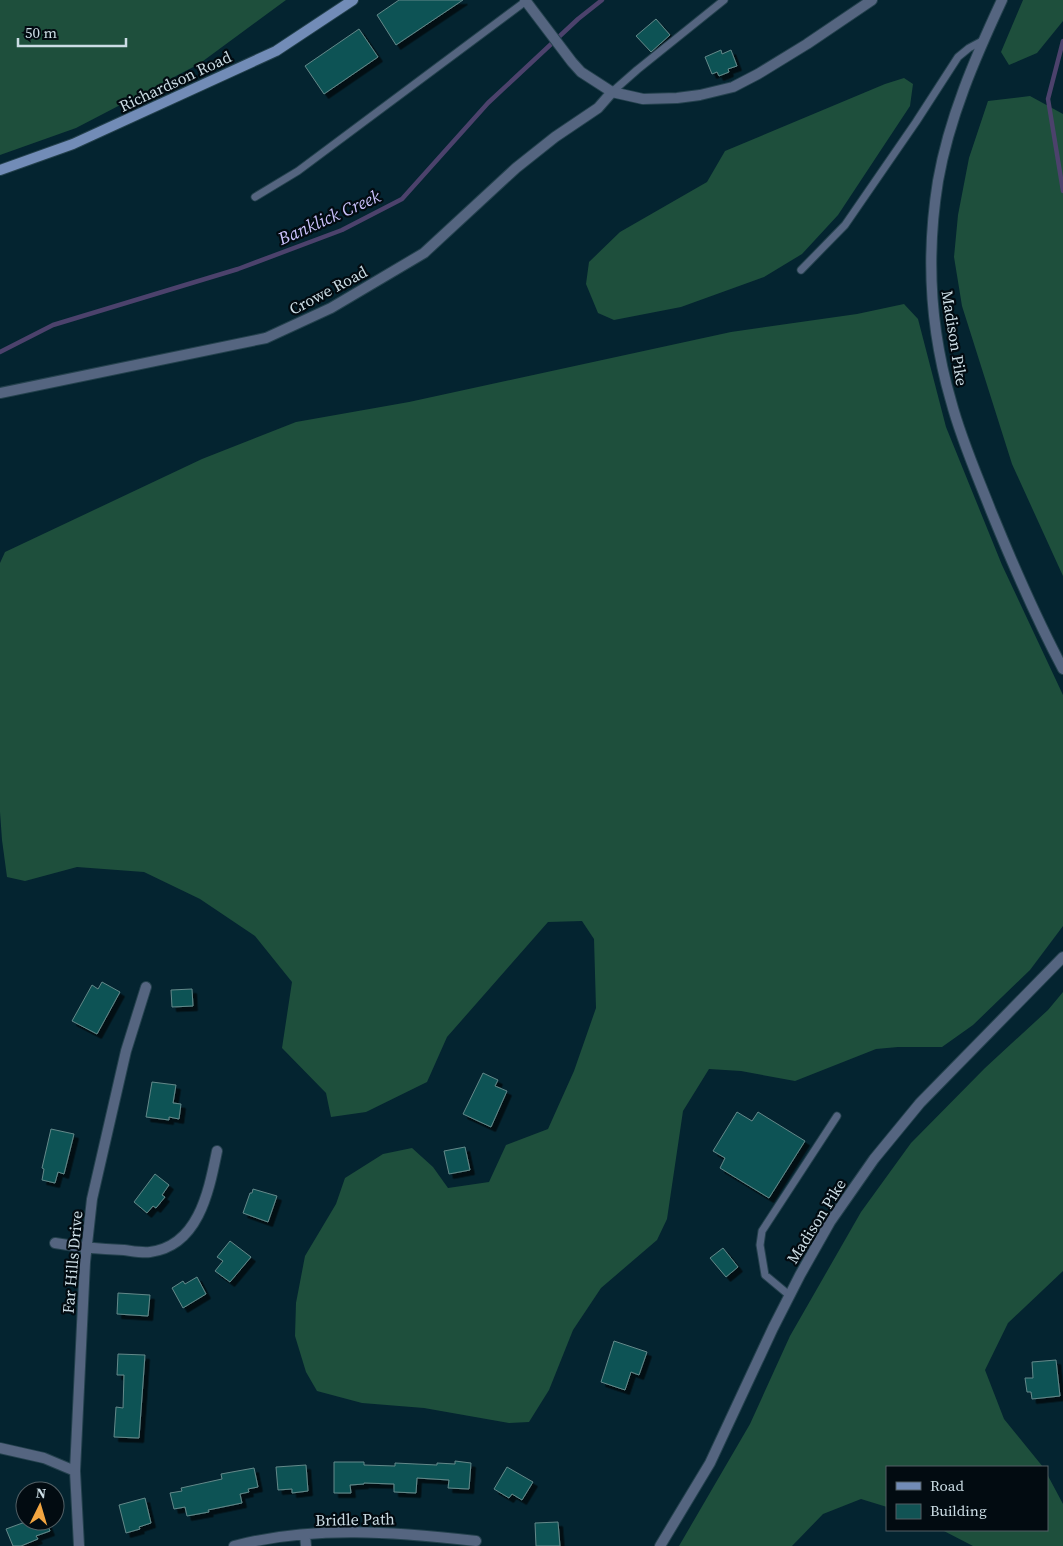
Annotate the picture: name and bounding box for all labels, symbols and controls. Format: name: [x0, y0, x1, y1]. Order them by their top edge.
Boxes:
scale bar: [18, 15, 125, 47]
text: 50 m: [25, 22, 57, 43]
street label: Richardson Road: [115, 45, 235, 117]
water label: Banklick Creek: [273, 183, 385, 251]
street label: Crowe Road: [285, 260, 371, 320]
street label: Madison Pike: [937, 289, 973, 387]
street label: Madison Pike: [781, 1174, 851, 1268]
street label: Far Hills Drive: [57, 1210, 87, 1314]
legend: [886, 1466, 1048, 1531]
text: Road: [930, 1475, 964, 1496]
north arrow: [15, 1481, 65, 1531]
text: N: [35, 1483, 47, 1503]
text: Building: [930, 1500, 987, 1521]
street label: Bridle Path: [315, 1507, 395, 1531]

